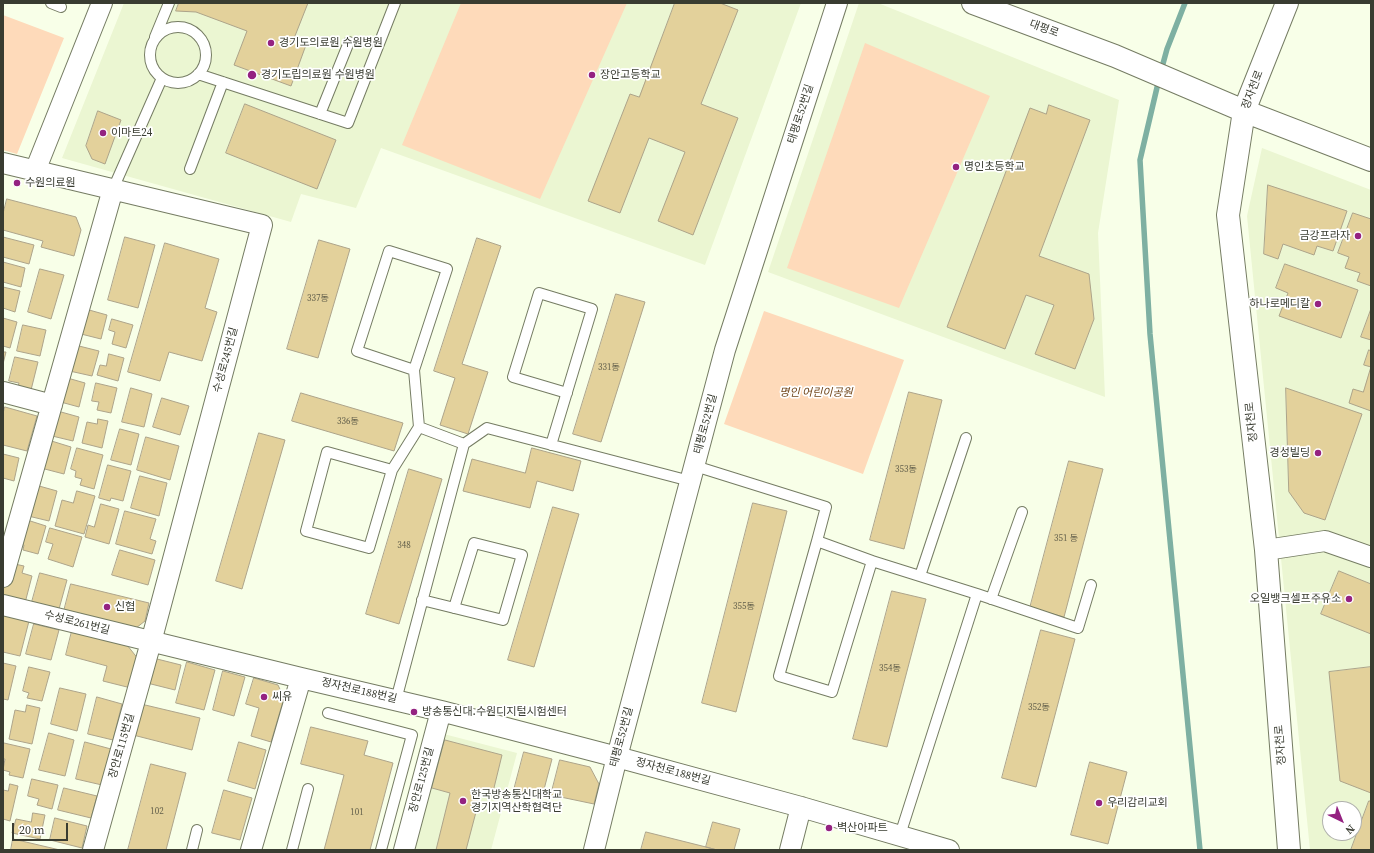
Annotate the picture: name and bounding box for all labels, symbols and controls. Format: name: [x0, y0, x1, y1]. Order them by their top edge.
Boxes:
street label: 대평로: [1027, 18, 1061, 40]
place label: 경기도의료원 수원병원: [279, 36, 383, 50]
marker: 경기도의료원 수원병원: [266, 38, 276, 48]
place label: 경기도립의료원 수원병원: [261, 68, 375, 82]
place label: 장안고등학교: [600, 68, 661, 82]
marker: 경기도립의료원 수원병원: [246, 69, 258, 81]
street label: 정자천로: [1240, 69, 1266, 111]
marker: 장안고등학교: [587, 70, 597, 80]
street label: 태평로52번길: [785, 83, 817, 145]
place label: 이마트24: [111, 126, 152, 140]
marker: 이마트24: [98, 128, 108, 138]
place label: 명인초등학교: [964, 160, 1025, 174]
marker: 명인초등학교: [951, 162, 961, 172]
place label: 수원의료원: [25, 176, 76, 190]
marker: 수원의료원: [12, 178, 22, 188]
place label: 금강프라자: [1299, 229, 1350, 243]
marker: 금강프라자: [1353, 231, 1363, 241]
house number: 337동: [307, 294, 329, 304]
place label: 하나로메디칼: [1249, 297, 1310, 311]
marker: 하나로메디칼: [1313, 299, 1323, 309]
street label: 수성로245번길: [211, 326, 241, 394]
house number: 331동: [598, 363, 620, 373]
park label: 명인 어린이공원: [779, 386, 853, 400]
street label: 태평로52번길: [692, 393, 720, 455]
street label: 정자천로: [1243, 401, 1261, 443]
house number: 336동: [337, 417, 359, 427]
place label: 경성빌딩: [1270, 446, 1310, 460]
marker: 경성빌딩: [1313, 448, 1323, 458]
house number: 353동: [895, 465, 917, 475]
house number: 351 동: [1054, 534, 1078, 544]
house number: 348: [397, 541, 411, 551]
place label: 오일뱅크셀프주유소: [1250, 592, 1341, 606]
marker: 오일뱅크셀프주유소: [1344, 594, 1354, 604]
place label: 신협: [115, 600, 135, 614]
marker: 신협: [102, 602, 112, 612]
house number: 355동: [733, 602, 755, 612]
street label: 수성로261번길: [43, 608, 111, 638]
house number: 354동: [879, 664, 901, 674]
street label: 정자천로188번길: [320, 676, 398, 706]
place label: 씨유: [272, 690, 292, 704]
marker: 씨유: [259, 692, 269, 702]
house number: 352동: [1028, 703, 1050, 713]
place label: 방송통신대.수원디지털시험센터: [422, 705, 567, 719]
street label: 태평로52번길: [608, 706, 636, 768]
marker: 방송통신대.수원디지털시험센터: [409, 707, 419, 717]
street label: 장안로115번길: [106, 712, 138, 780]
street label: 정자천로: [1273, 724, 1289, 766]
street label: 장안로125번길: [407, 746, 437, 814]
street label: 정자천로188번길: [634, 756, 712, 788]
place label: 한국방송통신대학교 경기지역산학협력단: [471, 788, 562, 814]
marker: 한국방송통신대학교 경기지역산학협력단: [458, 796, 468, 806]
place label: 우리감리교회: [1107, 796, 1168, 810]
marker: 우리감리교회: [1094, 798, 1104, 808]
north arrow: [1322, 801, 1362, 841]
house number: 102: [150, 807, 164, 817]
house number: 101: [350, 808, 364, 818]
scale bar: [14, 815, 70, 841]
place label: 벽산아파트: [837, 821, 888, 835]
text: N: [1342, 821, 1358, 838]
text: 20 m: [19, 822, 45, 838]
marker: 벽산아파트: [824, 823, 834, 833]

